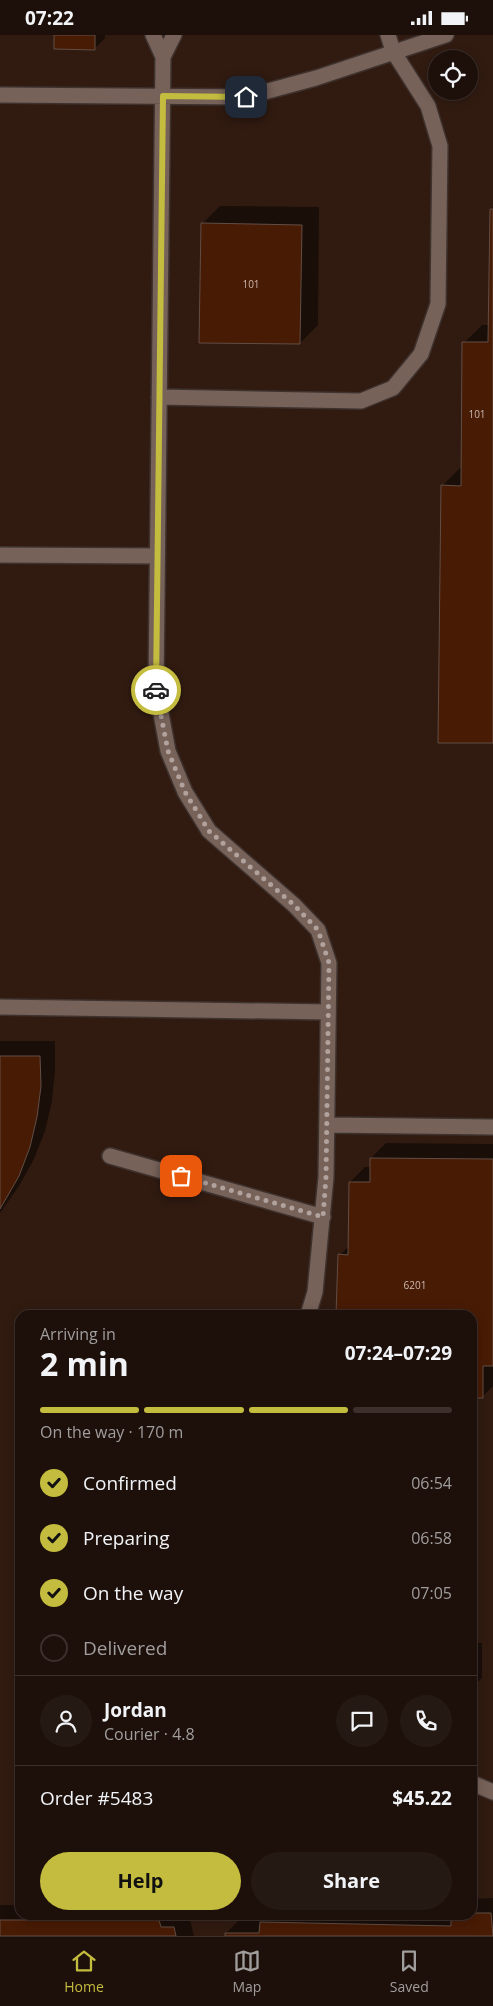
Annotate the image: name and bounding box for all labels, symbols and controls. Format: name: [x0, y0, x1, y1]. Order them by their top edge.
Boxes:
text: 07:22: [25, 5, 74, 31]
map controls: [428, 50, 478, 100]
button: locate: [428, 50, 478, 100]
pin: [225, 76, 267, 118]
icon: home: [232, 83, 260, 111]
house number: 101: [242, 277, 260, 291]
house number: 101: [468, 407, 486, 421]
courier: [131, 665, 181, 715]
icon: car: [142, 676, 170, 704]
pin: [160, 1155, 202, 1197]
icon: bag: [167, 1162, 195, 1190]
house number: 6201: [404, 1278, 426, 1292]
text: Arriving in: [40, 1323, 116, 1345]
text: 07:24–07:29: [345, 1340, 452, 1366]
text: 2 min: [40, 1342, 129, 1385]
text: On the way · 170 m: [40, 1421, 183, 1443]
icon: check: [40, 1469, 68, 1497]
text: Confirmed: [83, 1470, 177, 1496]
text: 06:54: [411, 1472, 452, 1494]
icon: check: [40, 1524, 68, 1552]
text: Preparing: [83, 1525, 170, 1551]
text: 06:58: [411, 1527, 452, 1549]
icon: check: [40, 1579, 68, 1607]
text: On the way: [83, 1580, 183, 1606]
text: 07:05: [411, 1582, 452, 1604]
text: Delivered: [83, 1635, 167, 1661]
button: person: [40, 1695, 92, 1747]
button: chat: [336, 1695, 388, 1747]
button: phone: [400, 1695, 452, 1747]
text: Jordan: [104, 1697, 167, 1723]
text: Courier · 4.8: [104, 1723, 195, 1745]
text: Order #5483: [40, 1785, 153, 1811]
text: $45.22: [392, 1785, 452, 1811]
button: Help: [40, 1852, 241, 1910]
button: Share: [251, 1852, 452, 1910]
tab: Home: [64, 1947, 104, 1996]
tab: Map: [232, 1947, 261, 1996]
tab: Saved: [390, 1947, 429, 1996]

